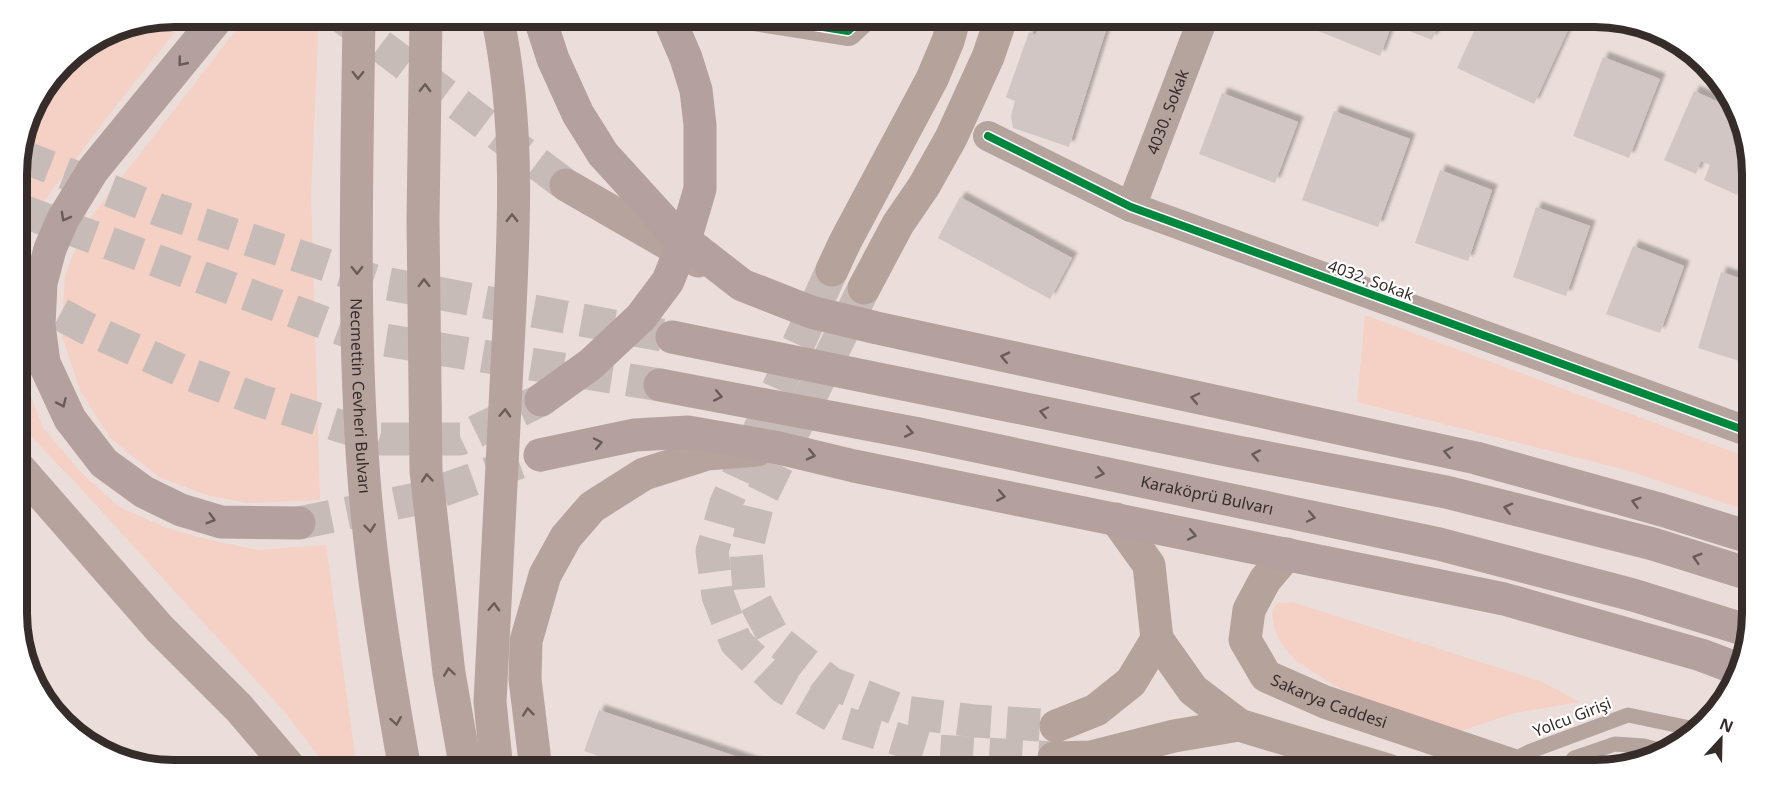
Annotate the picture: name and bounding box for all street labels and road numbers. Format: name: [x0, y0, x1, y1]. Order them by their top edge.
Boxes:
street label: 4030. Sokak: [1141, 65, 1194, 158]
street label: 4032. Sokak: [1325, 254, 1417, 306]
street label: Necmettin Cevheri Bulvarı: [346, 298, 376, 495]
street label: Karaköprü Bulvarı: [1139, 470, 1275, 520]
street label: Sakarya Caddesi: [1268, 669, 1390, 733]
street label: Yolcu Girişi: [1530, 692, 1614, 742]

